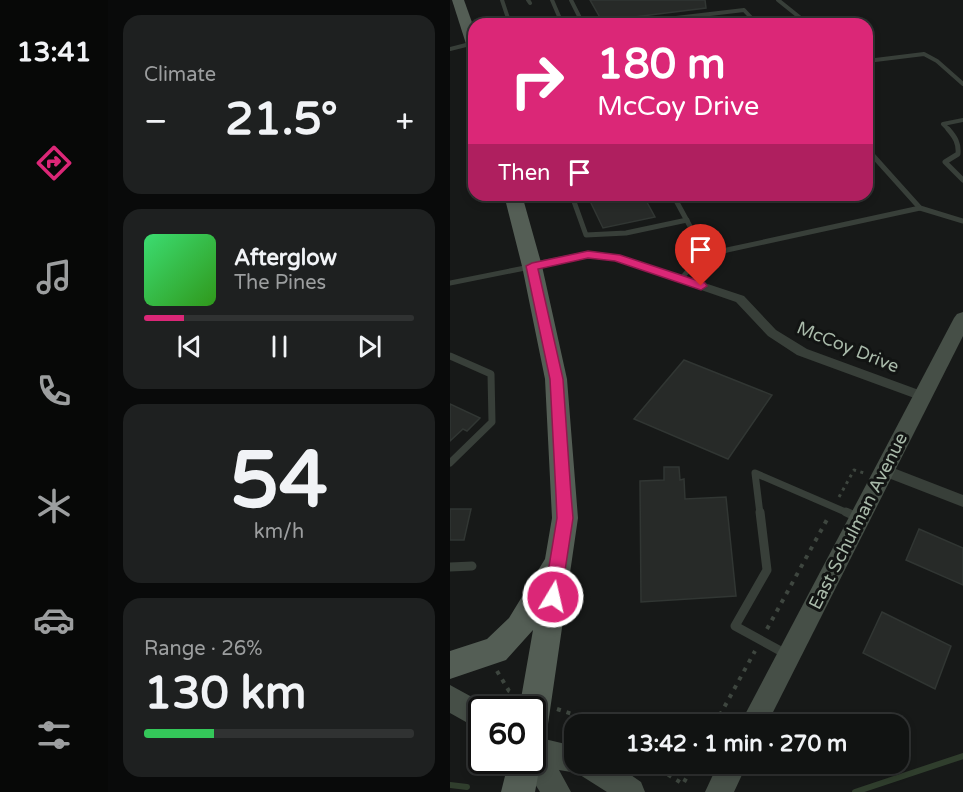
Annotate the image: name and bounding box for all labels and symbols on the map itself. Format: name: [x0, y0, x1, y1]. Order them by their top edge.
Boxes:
pin: [675, 224, 726, 286]
street label: McCoy Drive: [794, 317, 902, 377]
street label: East Schulman Avenue: [804, 429, 912, 613]
position arrow: [521, 565, 585, 629]
speed limit sign: 60: [468, 696, 546, 774]

